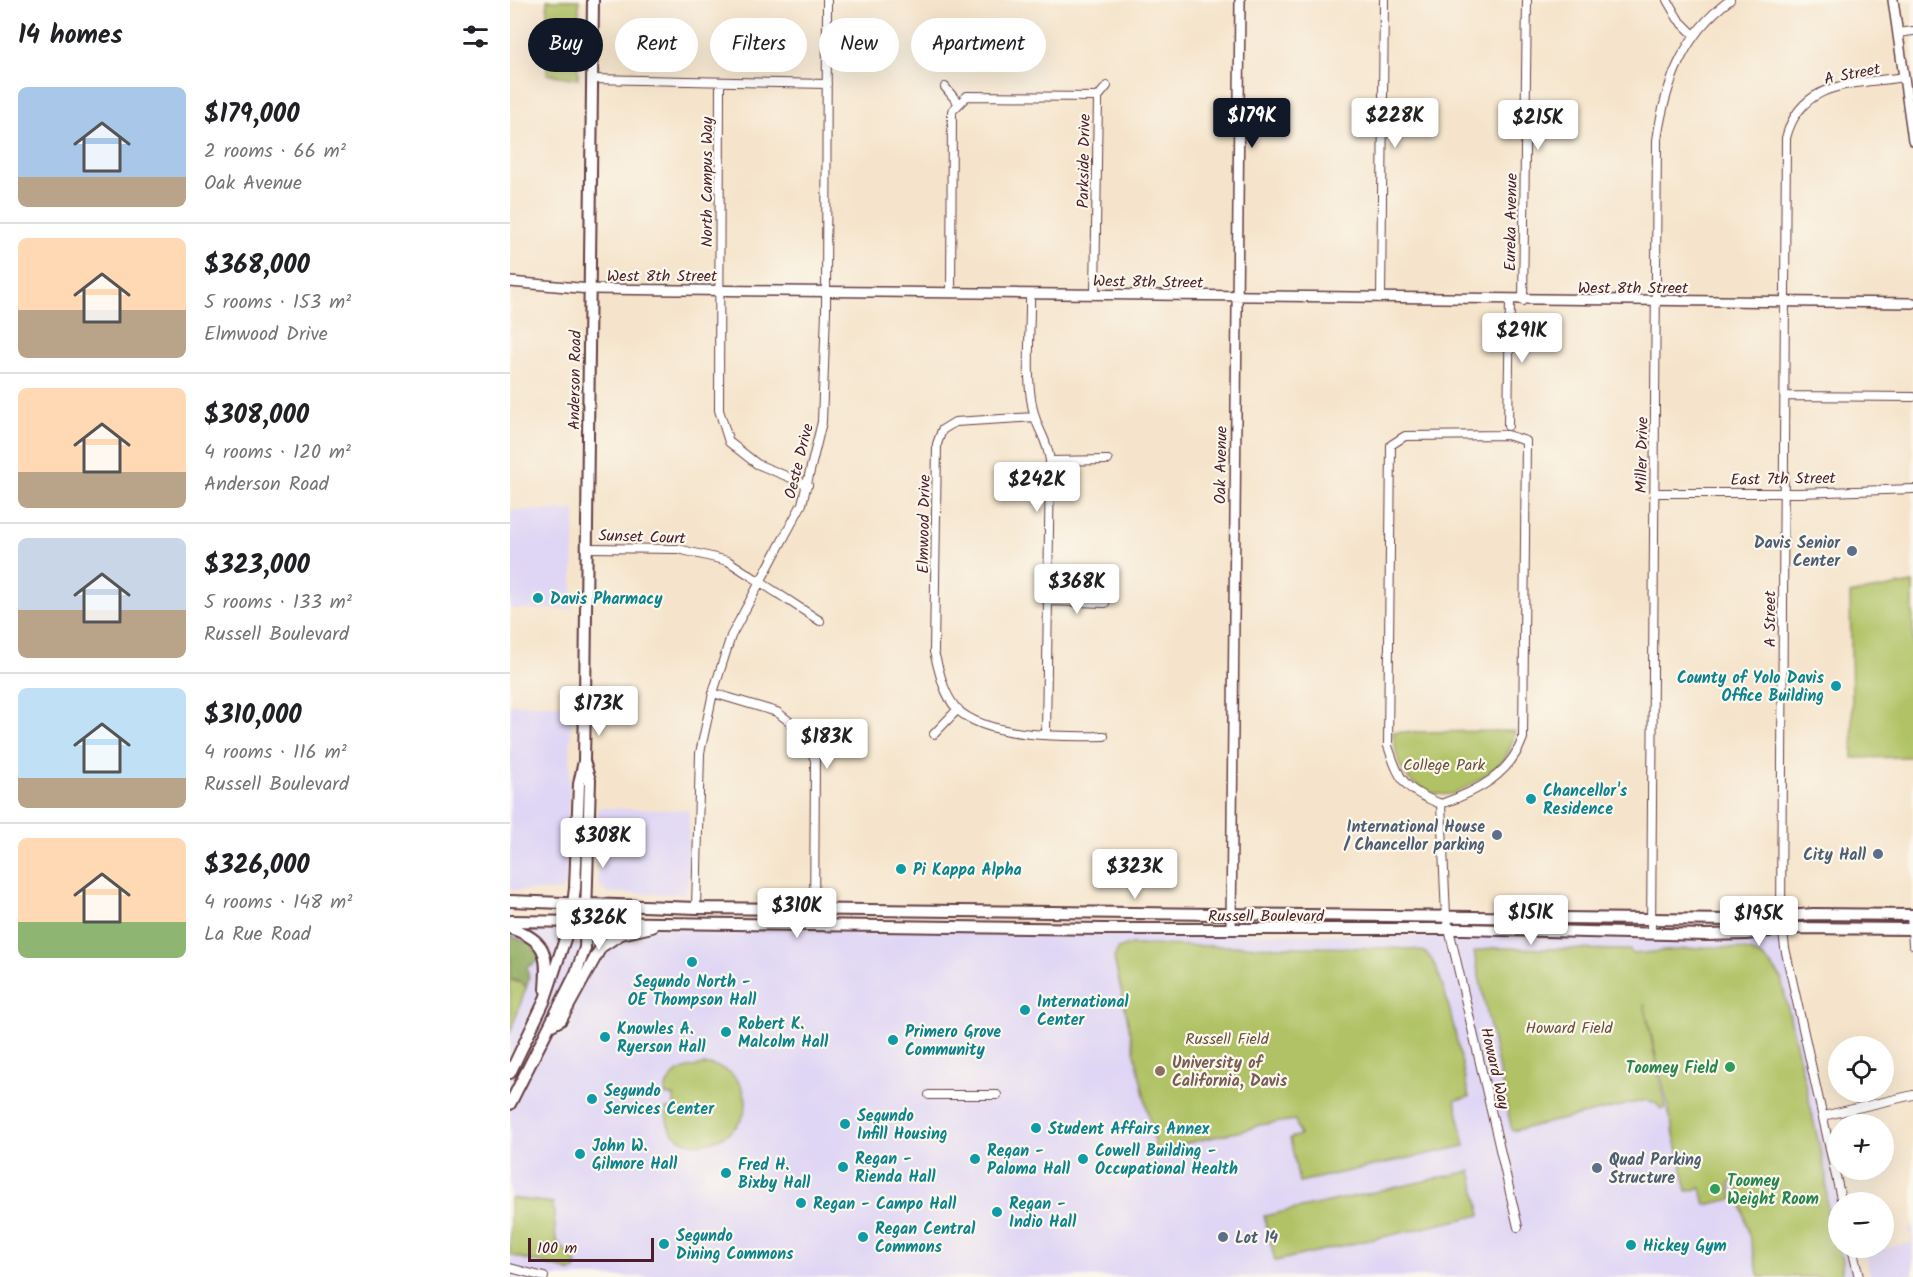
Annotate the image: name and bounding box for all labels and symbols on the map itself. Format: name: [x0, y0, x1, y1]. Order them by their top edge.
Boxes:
street label: A Street: [1822, 57, 1883, 92]
pin: $179K: [1210, 98, 1294, 149]
pin: $228K: [1353, 98, 1437, 149]
pin: $215K: [1496, 100, 1580, 151]
street label: Parkside Drive: [1071, 114, 1098, 209]
street label: North Campus Way: [695, 116, 720, 247]
street label: Eureka Avenue: [1498, 173, 1525, 271]
street label: West 8th Street: [607, 264, 718, 289]
street label: West 8th Street: [1092, 269, 1204, 296]
street label: West 8th Street: [1578, 276, 1689, 301]
pin: $291K: [1480, 313, 1564, 364]
street label: Anderson Road: [562, 329, 589, 430]
street label: Miller Drive: [1629, 417, 1656, 494]
street label: Oeste Drive: [778, 421, 821, 502]
street label: Oak Avenue: [1208, 426, 1235, 504]
pin: $242K: [995, 462, 1079, 513]
street label: East 7th Street: [1730, 466, 1837, 493]
street label: Elmwood Drive: [911, 474, 938, 574]
street label: Sunset Court: [598, 523, 687, 552]
place label: Davis Senior Center: [1754, 531, 1841, 574]
marker: Davis Senior Center: [1845, 544, 1859, 558]
pin: $368K: [1035, 564, 1119, 615]
place label: Davis Pharmacy: [550, 587, 663, 612]
street label: A Street: [1758, 590, 1783, 647]
marker: Davis Pharmacy: [531, 591, 545, 605]
place label: County of Yolo Davis Office Building: [1677, 666, 1825, 709]
marker: County of Yolo Davis Office Building: [1829, 679, 1843, 693]
pin: $173K: [557, 686, 641, 737]
pin: $183K: [785, 719, 869, 770]
park label: College Park: [1403, 753, 1486, 778]
place label: Chancellor's Residence: [1543, 779, 1628, 822]
marker: Chancellor's Residence: [1524, 792, 1538, 806]
place label: International House / Chancellor parking: [1343, 815, 1485, 858]
pin: $308K: [561, 818, 645, 869]
marker: International House / Chancellor parking: [1490, 828, 1504, 842]
place label: City Hall: [1803, 843, 1867, 868]
marker: City Hall: [1871, 847, 1885, 861]
pin: $323K: [1093, 849, 1177, 900]
place label: Pi Kappa Alpha: [913, 858, 1022, 883]
marker: Pi Kappa Alpha: [894, 862, 908, 876]
pin: $310K: [755, 888, 839, 939]
pin: $151K: [1489, 895, 1573, 946]
pin: $195K: [1717, 896, 1801, 947]
pin: $326K: [557, 900, 641, 951]
street label: Russell Boulevard: [1208, 904, 1325, 929]
marker: Segundo North - OE Thompson Hall: [685, 955, 699, 969]
place label: Segundo North - OE Thompson Hall: [628, 970, 757, 1013]
place label: International Center: [1037, 990, 1129, 1033]
marker: International Center: [1018, 1003, 1032, 1017]
place label: Robert K. Malcolm Hall: [738, 1012, 829, 1055]
park label: Howard Field: [1525, 1016, 1614, 1041]
place label: Knowles A. Ryerson Hall: [617, 1017, 706, 1060]
place label: Primero Grove Community: [905, 1020, 1001, 1063]
marker: Robert K. Malcolm Hall: [719, 1025, 733, 1039]
street label: Howard Way: [1473, 1025, 1516, 1112]
park label: Russell Field: [1185, 1027, 1270, 1052]
marker: Knowles A. Ryerson Hall: [598, 1030, 612, 1044]
marker: Primero Grove Community: [886, 1033, 900, 1047]
place label: University of California, Davis: [1172, 1051, 1288, 1094]
place label: Toomey Field: [1626, 1056, 1718, 1081]
marker: Toomey Field: [1723, 1060, 1737, 1074]
marker: University of California, Davis: [1153, 1064, 1167, 1078]
place label: Segundo Services Center: [604, 1079, 715, 1122]
marker: Segundo Services Center: [585, 1092, 599, 1106]
place label: Segundo Infill Housing: [857, 1104, 947, 1147]
marker: Segundo Infill Housing: [838, 1117, 852, 1131]
place label: Student Affairs Annex: [1048, 1117, 1210, 1142]
marker: Student Affairs Annex: [1029, 1121, 1043, 1135]
place label: John W. Gilmore Hall: [592, 1134, 678, 1177]
place label: Regan - Paloma Hall: [987, 1139, 1071, 1182]
place label: Cowell Building - Occupational Health: [1095, 1139, 1238, 1182]
marker: John W. Gilmore Hall: [573, 1147, 587, 1161]
place label: Regan - Rienda Hall: [855, 1147, 936, 1190]
place label: Quad Parking Structure: [1609, 1148, 1702, 1191]
marker: Regan - Paloma Hall: [968, 1152, 982, 1166]
marker: Cowell Building - Occupational Health: [1076, 1152, 1090, 1166]
place label: Fred H. Bixby Hall: [738, 1153, 811, 1196]
marker: Regan - Rienda Hall: [836, 1160, 850, 1174]
marker: Quad Parking Structure: [1590, 1161, 1604, 1175]
marker: Fred H. Bixby Hall: [719, 1166, 733, 1180]
place label: Toomey Weight Room: [1727, 1169, 1819, 1212]
marker: Toomey Weight Room: [1708, 1182, 1722, 1196]
place label: Regan - Campo Hall: [813, 1192, 957, 1217]
place label: Regan - Indio Hall: [1009, 1192, 1077, 1235]
marker: Regan - Campo Hall: [794, 1196, 808, 1210]
marker: Regan - Indio Hall: [990, 1205, 1004, 1219]
place label: Regan Central Commons: [875, 1217, 976, 1260]
place label: Segundo Dining Commons: [676, 1224, 794, 1267]
place label: Lot 14: [1235, 1226, 1278, 1251]
marker: Regan Central Commons: [856, 1230, 870, 1244]
marker: Lot 14: [1216, 1230, 1230, 1244]
place label: Hickey Gym: [1643, 1234, 1727, 1259]
scale bar: [528, 1235, 654, 1262]
marker: Segundo Dining Commons: [657, 1237, 671, 1251]
marker: Hickey Gym: [1624, 1238, 1638, 1252]

